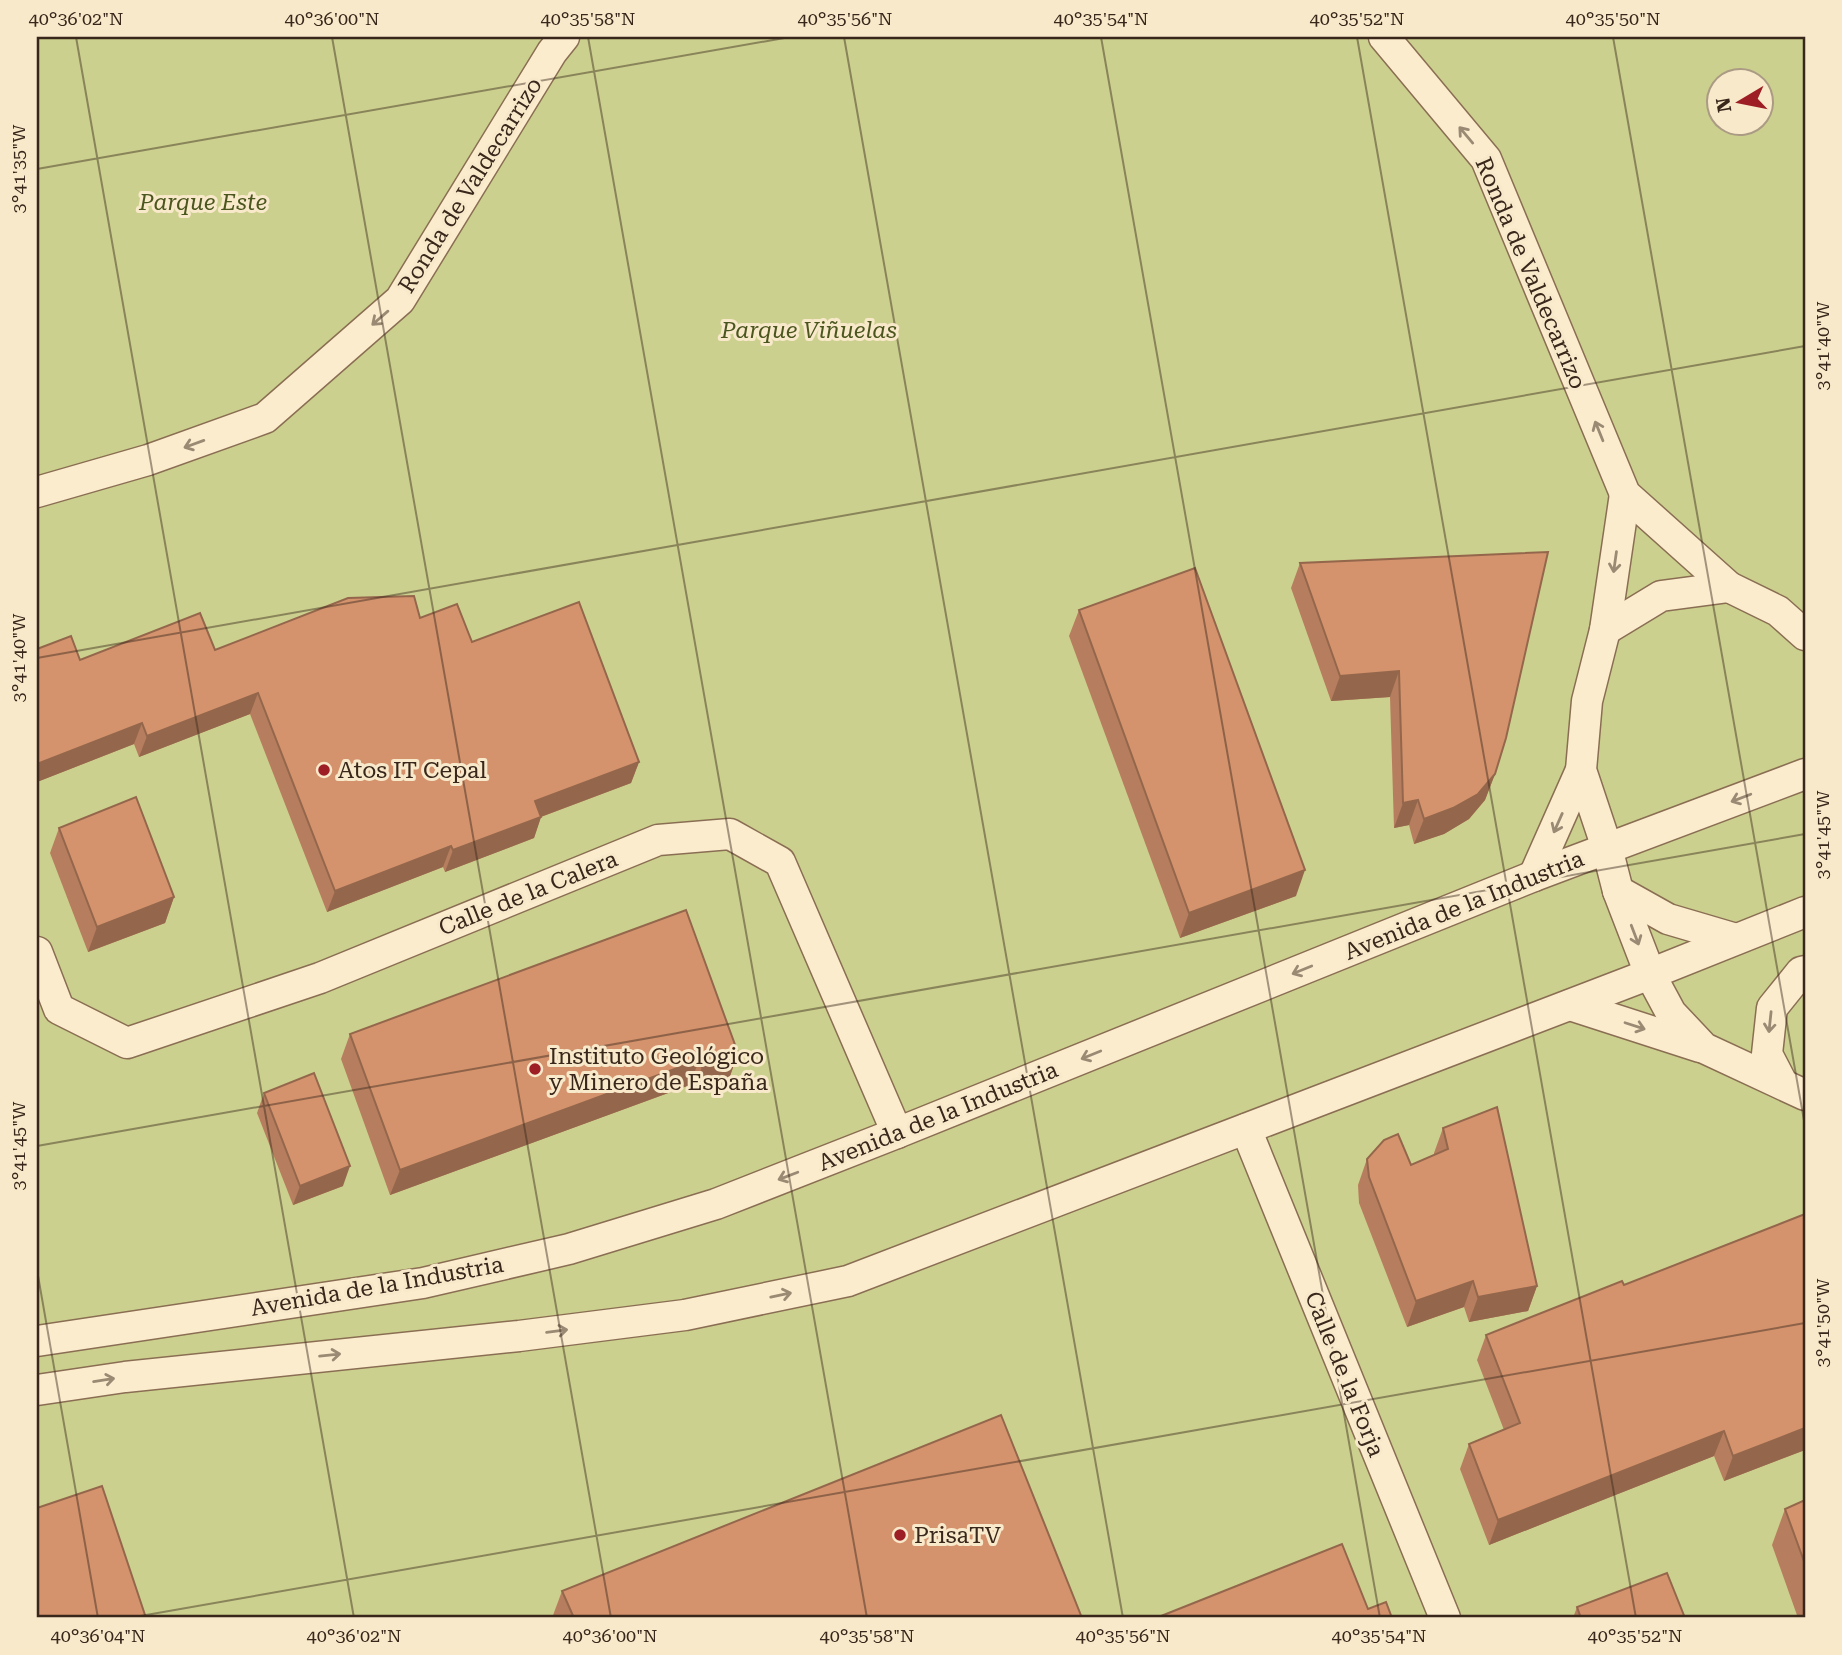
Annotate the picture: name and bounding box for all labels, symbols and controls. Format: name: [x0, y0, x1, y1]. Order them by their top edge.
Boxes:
text: 40°36'02"N: [29, 8, 123, 29]
text: 40°36'00"N: [285, 8, 379, 29]
text: 40°35'58"N: [541, 8, 635, 29]
text: 40°35'56"N: [798, 8, 892, 29]
text: 40°35'54"N: [1054, 8, 1148, 29]
text: 40°35'52"N: [1310, 8, 1404, 29]
text: 40°35'50"N: [1566, 8, 1660, 29]
north arrow: [1706, 66, 1776, 136]
street label: Ronda de Valdecarrizo: [393, 73, 548, 298]
text: N: [1711, 95, 1736, 114]
text: 3°41'35"W: [8, 124, 29, 213]
one-way arrow: [1459, 127, 1474, 145]
street label: Ronda de Valdecarrizo: [1469, 153, 1592, 393]
park label: Parque Este: [138, 189, 267, 216]
text: 3°41'40"W: [1812, 301, 1833, 390]
one-way arrow: [371, 310, 389, 326]
park label: Parque Viñuelas: [720, 317, 897, 344]
one-way arrow: [1591, 421, 1604, 443]
one-way arrow: [184, 438, 206, 451]
one-way arrow: [1608, 550, 1621, 573]
text: 3°41'40"W: [8, 613, 29, 702]
place label: Atos IT Cepal: [338, 757, 487, 784]
marker: Atos IT Cepal: [316, 762, 332, 778]
text: 3°41'45"W: [1812, 790, 1833, 879]
one-way arrow: [1731, 792, 1753, 805]
one-way arrow: [1551, 812, 1564, 834]
street label: Calle de la Calera: [435, 845, 622, 942]
street label: Avenida de la Industria: [1340, 845, 1588, 966]
one-way arrow: [1630, 923, 1643, 945]
one-way arrow: [1291, 965, 1313, 978]
one-way arrow: [1763, 1010, 1776, 1033]
one-way arrow: [1624, 1021, 1646, 1033]
place label: Instituto Geológico y Minero de España: [549, 1043, 768, 1096]
one-way arrow: [1080, 1050, 1102, 1063]
street label: Avenida de la Industria: [814, 1056, 1062, 1177]
marker: Instituto Geológico y Minero de España: [527, 1061, 543, 1077]
text: 3°41'45"W: [8, 1101, 29, 1190]
one-way arrow: [778, 1170, 800, 1183]
street label: Avenida de la Industria: [249, 1251, 506, 1322]
text: 3°41'50"W: [1812, 1278, 1833, 1367]
one-way arrow: [769, 1287, 792, 1301]
street label: Calle de la Forja: [1299, 1288, 1390, 1461]
one-way arrow: [545, 1325, 567, 1338]
one-way arrow: [318, 1349, 341, 1362]
one-way arrow: [92, 1373, 115, 1386]
place label: PrisaTV: [914, 1522, 1001, 1549]
marker: PrisaTV: [892, 1527, 908, 1543]
text: 40°36'04"N: [51, 1625, 145, 1646]
text: 40°36'02"N: [307, 1625, 401, 1646]
text: 40°36'00"N: [563, 1625, 657, 1646]
text: 40°35'58"N: [820, 1625, 914, 1646]
text: 40°35'56"N: [1076, 1625, 1170, 1646]
text: 40°35'54"N: [1332, 1625, 1426, 1646]
text: 40°35'52"N: [1588, 1625, 1682, 1646]

